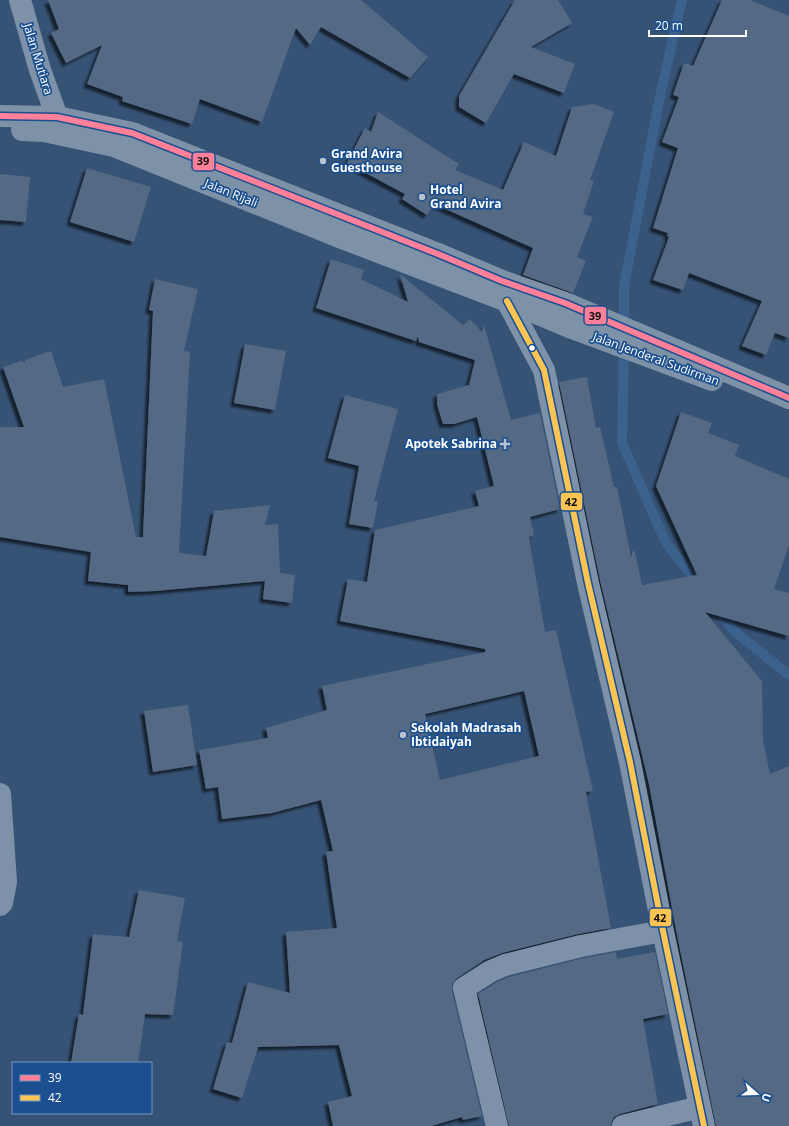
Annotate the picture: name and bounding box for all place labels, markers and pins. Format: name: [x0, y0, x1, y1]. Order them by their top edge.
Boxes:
place label: Grand Avira Guesthouse: [331, 145, 402, 176]
marker: Grand Avira Guesthouse: [318, 156, 328, 166]
place label: Hotel Grand Avira: [430, 181, 501, 212]
marker: Hotel Grand Avira: [417, 192, 427, 202]
unlabelled marker: [527, 343, 537, 353]
place label: Apotek Sabrina: [405, 435, 497, 452]
marker: Apotek Sabrina: [500, 439, 510, 449]
place label: Sekolah Madrasah Ibtidaiyah: [411, 719, 521, 750]
marker: Sekolah Madrasah Ibtidaiyah: [398, 730, 408, 740]

